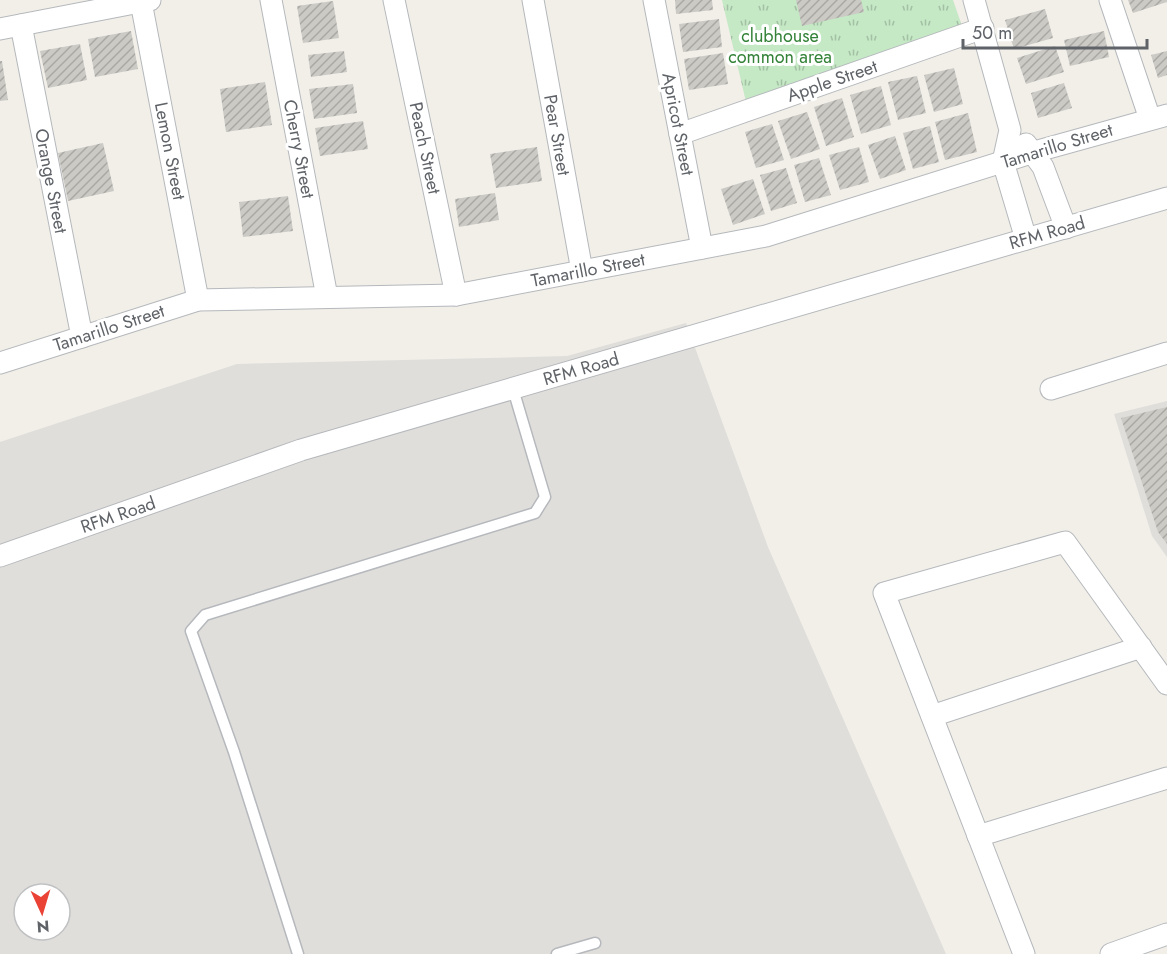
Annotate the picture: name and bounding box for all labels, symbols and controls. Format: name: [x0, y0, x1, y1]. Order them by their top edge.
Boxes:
scale bar: [963, 12, 1148, 50]
text: 50 m: [972, 20, 1012, 46]
park label: clubhouse common area: [728, 23, 832, 70]
street label: Apple Street: [783, 53, 881, 109]
street label: Apricot Street: [655, 70, 701, 178]
street label: Pear Street: [537, 92, 577, 178]
street label: Cherry Street: [277, 97, 321, 201]
street label: Peach Street: [403, 99, 448, 197]
street label: Lemon Street: [148, 100, 192, 203]
street label: Tamarillo Street: [998, 117, 1117, 175]
street label: Orange Street: [28, 126, 74, 236]
street label: RFM Road: [1006, 210, 1088, 256]
street label: Tamarillo Street: [529, 246, 648, 294]
street label: Tamarillo Street: [50, 298, 168, 358]
street label: RFM Road: [540, 346, 622, 392]
street label: RFM Road: [77, 490, 159, 540]
north arrow: [12, 882, 72, 942]
text: N: [36, 915, 50, 938]

